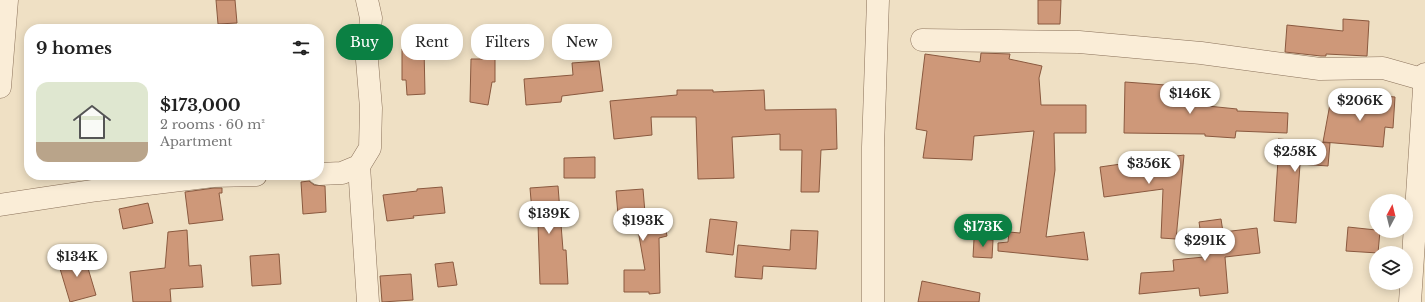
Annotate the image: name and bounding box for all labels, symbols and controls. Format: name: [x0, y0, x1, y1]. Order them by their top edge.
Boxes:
chip: Buy: [336, 24, 393, 60]
chip: Rent: [401, 24, 463, 60]
chip: Filters: [471, 24, 544, 60]
chip: New: [552, 24, 612, 60]
icon: filters: [290, 37, 312, 59]
text: 9 homes: [36, 38, 112, 59]
pin: $146K: [1162, 81, 1218, 115]
text: $146K: [1169, 85, 1211, 102]
pin: $206K: [1332, 88, 1388, 122]
text: $206K: [1337, 92, 1383, 109]
text: $173,000: [160, 95, 241, 116]
icon: home: [68, 98, 116, 146]
text: 2 rooms · 60 m²: [160, 116, 265, 133]
text: Apartment: [160, 133, 232, 150]
pin: $258K: [1267, 139, 1323, 173]
text: $258K: [1273, 143, 1317, 160]
pin: $356K: [1121, 151, 1177, 185]
text: $356K: [1127, 155, 1171, 172]
north arrow: [1369, 194, 1413, 238]
map controls: [1369, 194, 1413, 290]
pin: $139K: [521, 201, 577, 235]
text: $139K: [528, 205, 570, 222]
pin: $193K: [615, 208, 671, 242]
text: $193K: [622, 212, 664, 229]
pin: $173K: [955, 214, 1011, 248]
text: $173K: [963, 218, 1003, 235]
pin: $291K: [1177, 228, 1233, 262]
text: $291K: [1184, 232, 1226, 249]
pin: $134K: [49, 244, 105, 278]
button: layers: [1369, 246, 1413, 290]
text: $134K: [56, 248, 98, 265]

